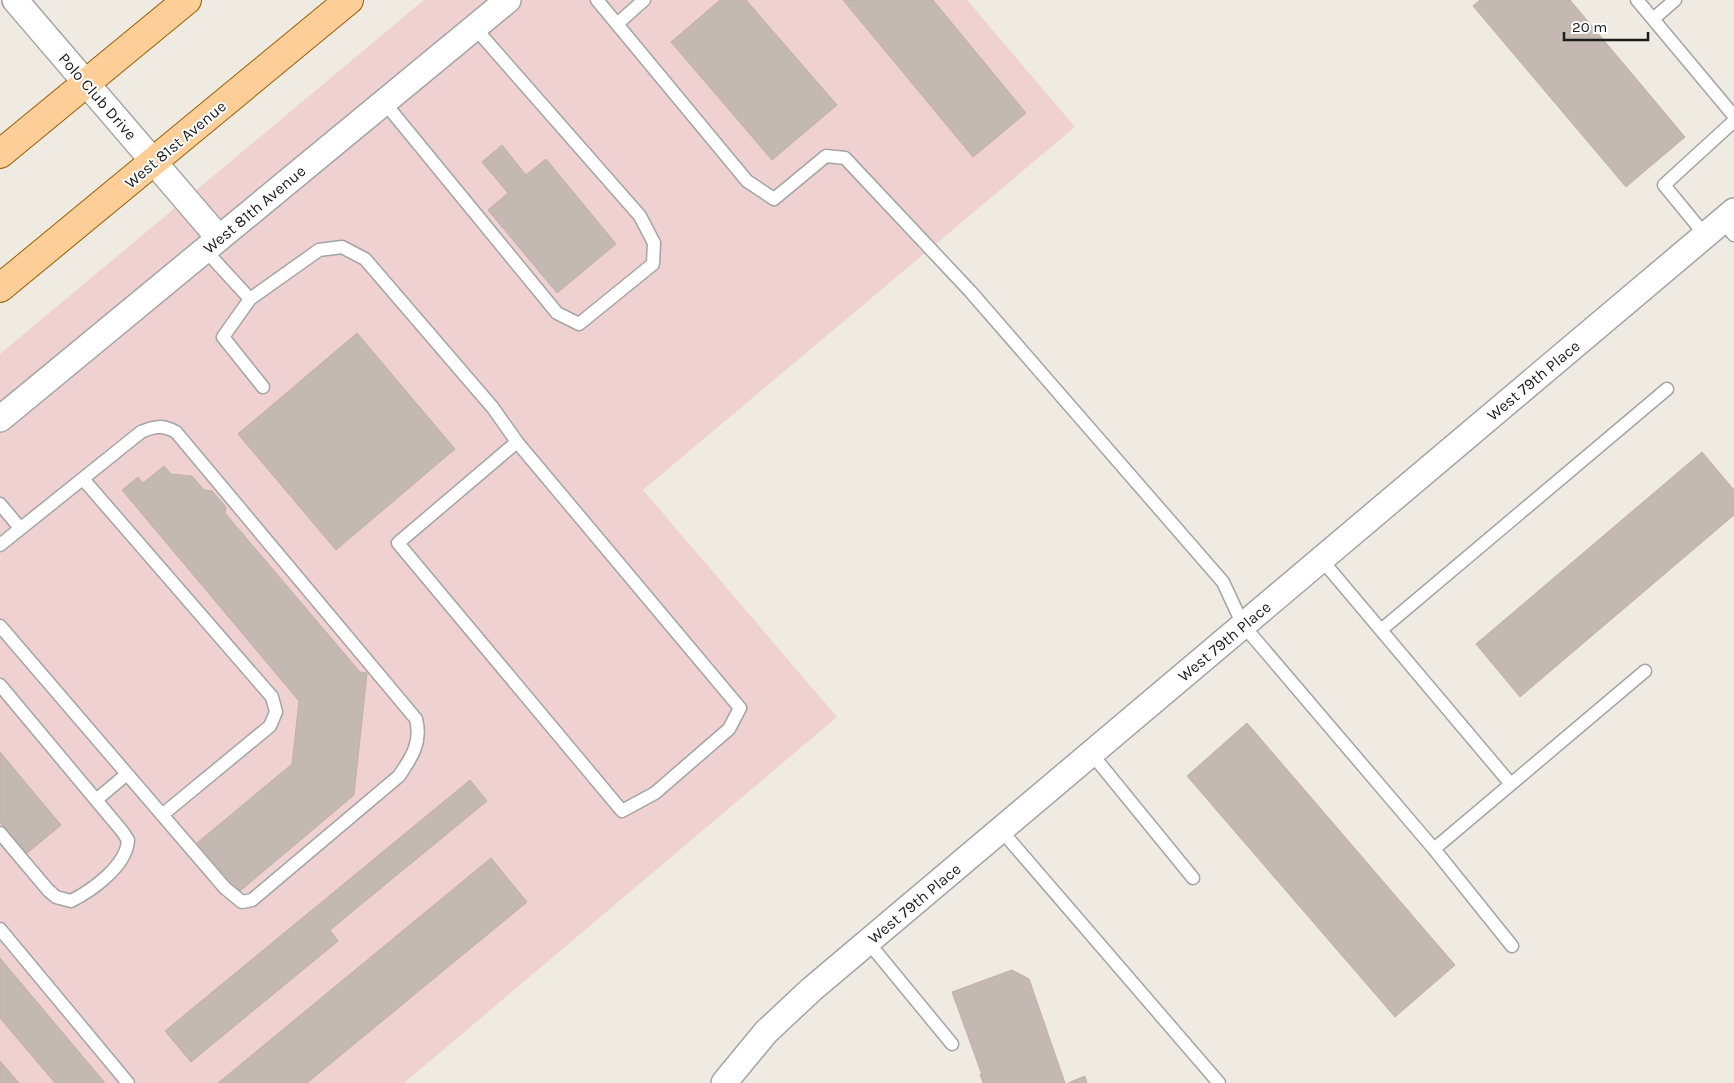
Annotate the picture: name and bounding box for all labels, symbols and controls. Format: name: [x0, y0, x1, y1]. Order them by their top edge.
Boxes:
scale bar: [1564, 10, 1648, 42]
text: 20 m: [1572, 18, 1607, 36]
street label: Polo Club Drive: [55, 49, 141, 144]
street label: West 81st Avenue: [121, 97, 230, 192]
street label: West 81th Avenue: [199, 161, 309, 258]
street label: West 79th Place: [1483, 336, 1584, 425]
street label: West 79th Place: [1174, 597, 1275, 686]
street label: West 79th Place: [864, 859, 965, 948]

